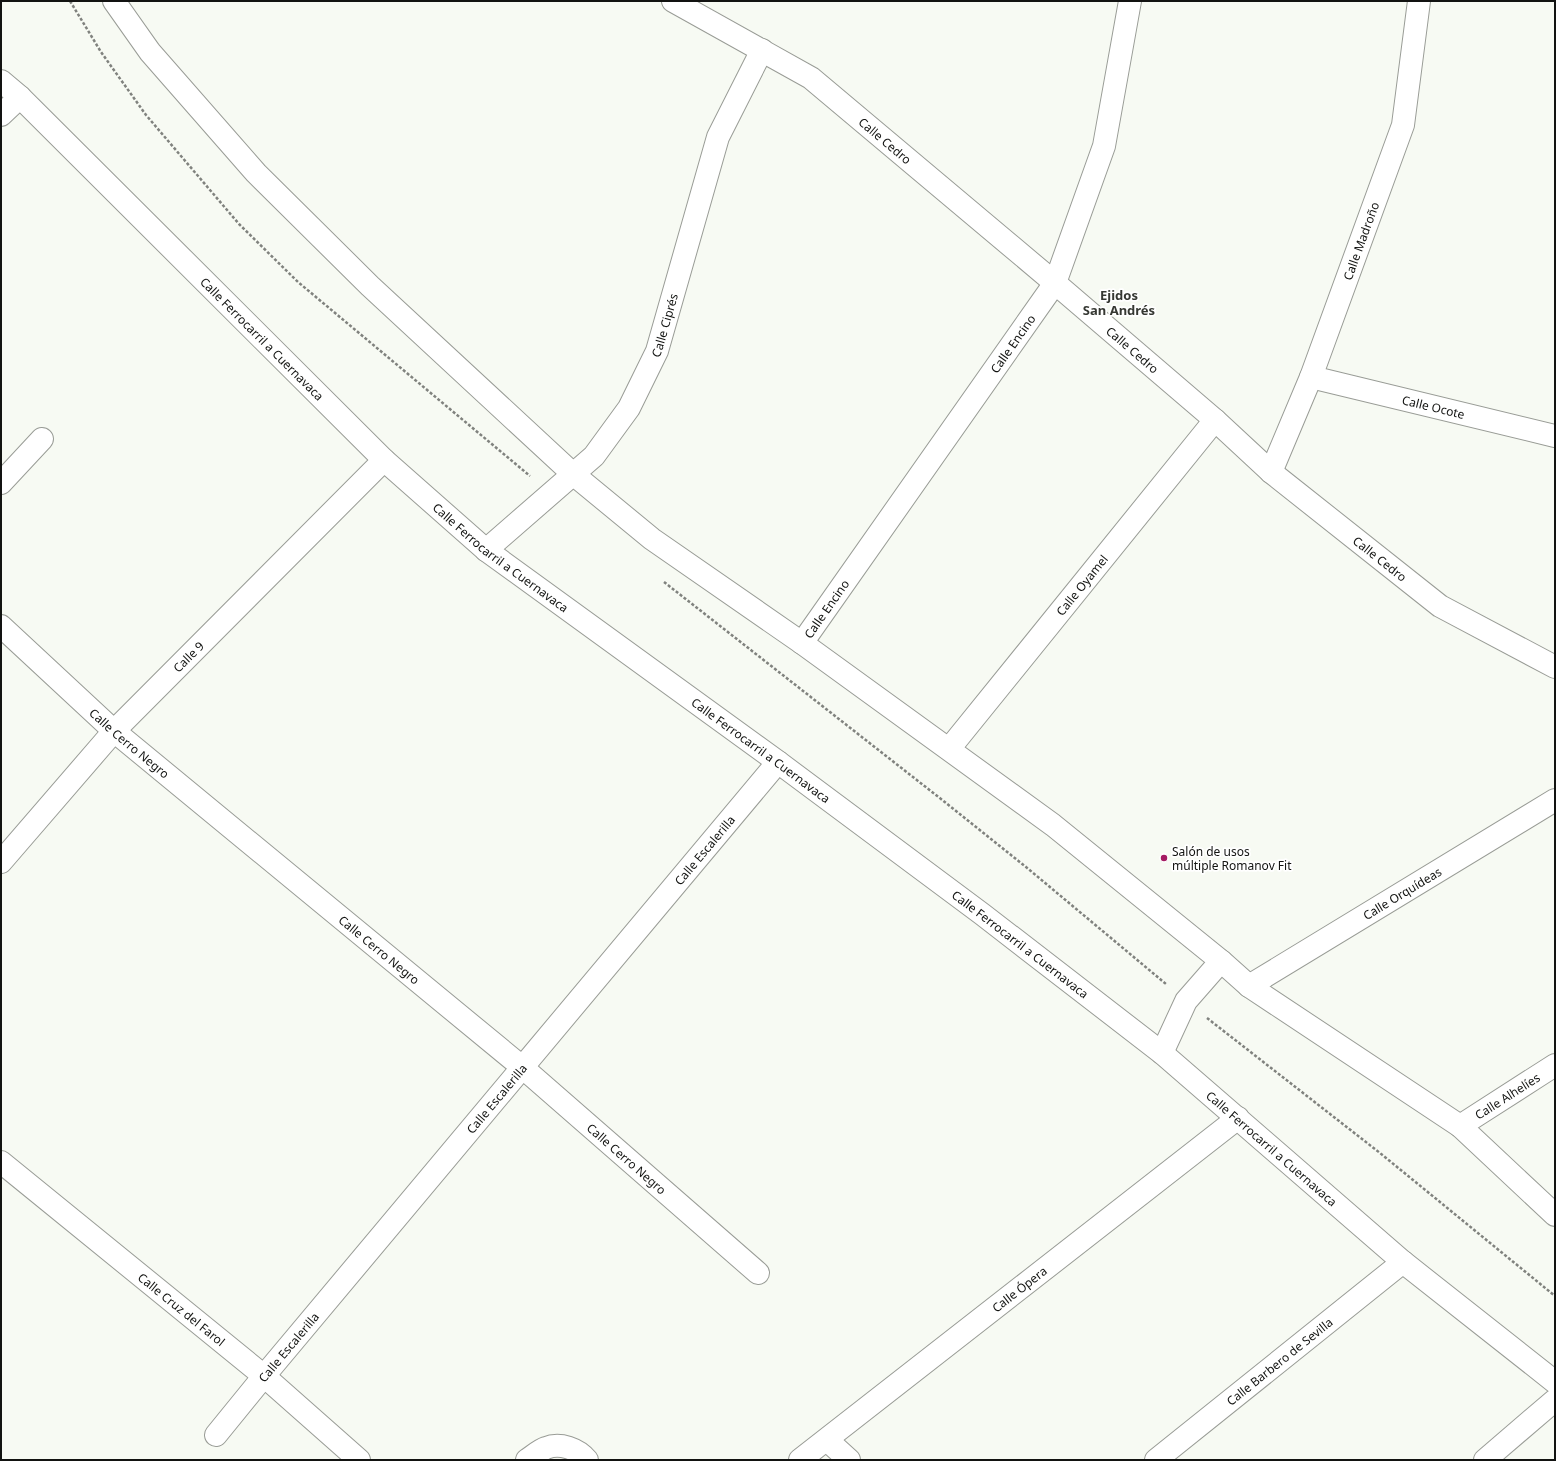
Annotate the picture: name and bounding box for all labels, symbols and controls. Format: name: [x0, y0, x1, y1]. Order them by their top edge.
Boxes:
street label: Calle Cedro: [855, 113, 915, 168]
street label: Calle Madroño: [1339, 199, 1383, 282]
street label: Calle Ferrocarril a Cuernavaca: [197, 273, 328, 404]
district label: Ejidos San Andrés: [1083, 286, 1155, 319]
street label: Calle Ciprés: [647, 291, 682, 360]
street label: Calle Encino: [986, 311, 1039, 376]
street label: Calle Cedro: [1103, 322, 1163, 377]
street label: Calle Ocote: [1400, 391, 1467, 422]
street label: Calle Ferrocarril a Cuernavaca: [429, 499, 572, 616]
street label: Calle Cedro: [1350, 532, 1411, 585]
street label: Calle Oyamel: [1052, 551, 1111, 619]
street label: Calle Encino: [800, 576, 853, 641]
street label: Calle 9: [169, 637, 207, 676]
street label: Calle Ferrocarril a Cuernavaca: [688, 693, 834, 807]
street label: Calle Cerro Negro: [86, 704, 173, 782]
street label: Calle Escalerilla: [670, 811, 739, 889]
place label: Salón de usos múltiple Romanov Fit: [1172, 843, 1292, 874]
marker: Salón de usos múltiple Romanov Fit: [1159, 853, 1169, 863]
street label: Calle Orquídeas: [1359, 862, 1445, 923]
street label: Calle Ferrocarril a Cuernavaca: [949, 886, 1092, 1002]
street label: Calle Cerro Negro: [335, 911, 423, 988]
street label: Calle Escalerilla: [462, 1060, 531, 1137]
street label: Calle Alhelíes: [1471, 1068, 1543, 1123]
street label: Calle Ferrocarril a Cuernavaca: [1203, 1087, 1341, 1210]
street label: Calle Cerro Negro: [584, 1119, 670, 1198]
street label: Calle Ópera: [988, 1262, 1050, 1316]
street label: Calle Cruz del Farol: [135, 1268, 229, 1350]
street label: Calle Escalerilla: [254, 1308, 323, 1385]
street label: Calle Barbero de Sevilla: [1223, 1313, 1336, 1409]

